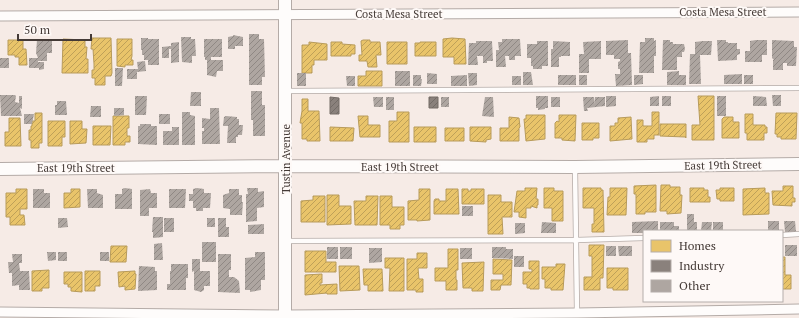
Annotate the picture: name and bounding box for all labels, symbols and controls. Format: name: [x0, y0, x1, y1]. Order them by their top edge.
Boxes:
street label: Costa Mesa Street: [679, 5, 767, 19]
street label: Costa Mesa Street: [355, 7, 443, 21]
scale bar: [18, 16, 91, 42]
text: 50 m: [24, 22, 51, 37]
street label: Tustin Avenue: [279, 124, 293, 194]
street label: East 19th Street: [684, 157, 762, 173]
street label: East 19th Street: [361, 160, 439, 174]
street label: East 19th Street: [37, 161, 115, 175]
legend: [643, 230, 783, 302]
text: Homes: [679, 238, 716, 253]
text: Industry: [679, 258, 725, 273]
text: Other: [679, 278, 710, 293]

